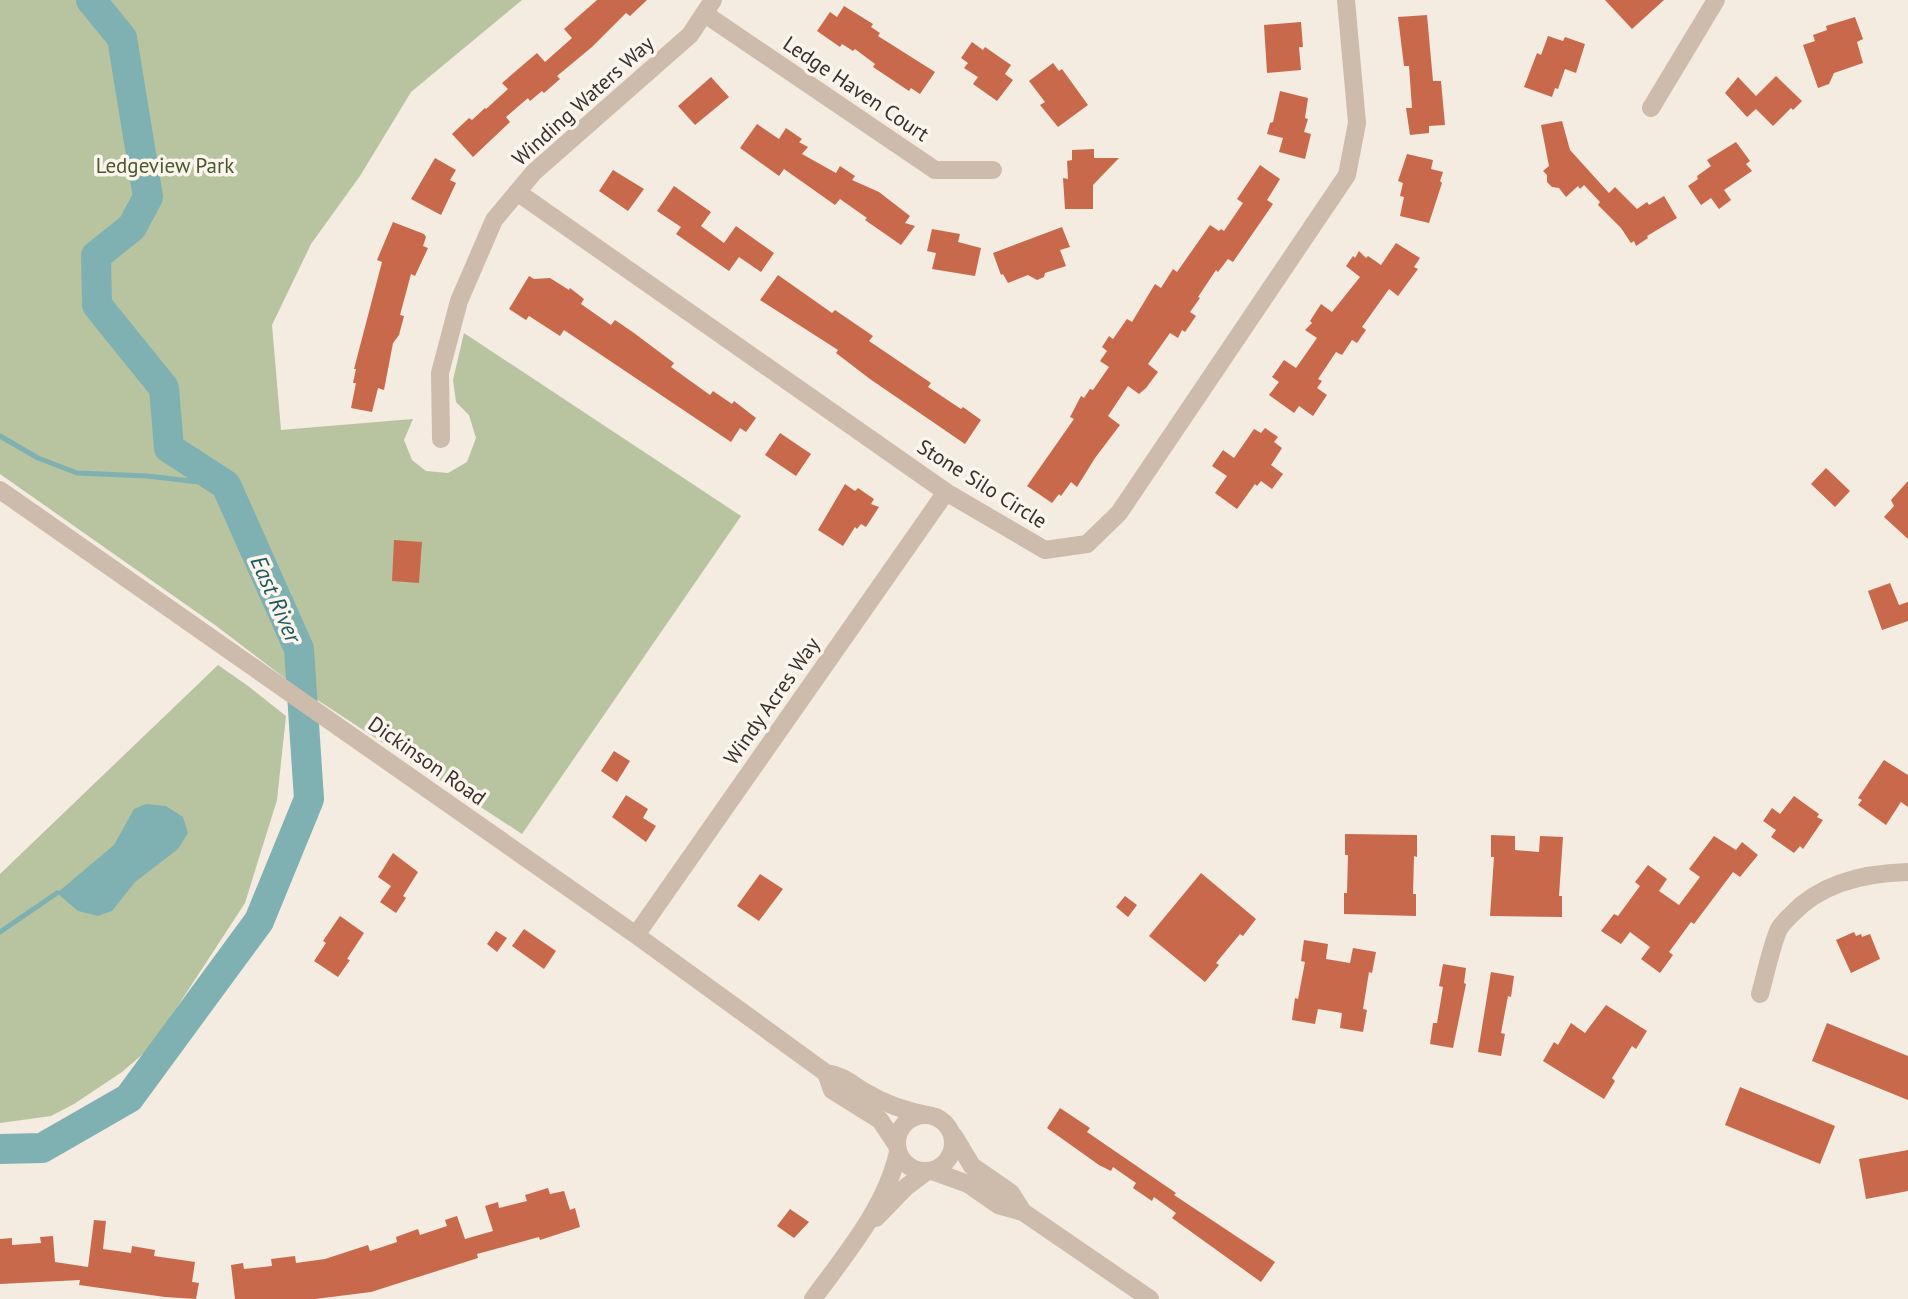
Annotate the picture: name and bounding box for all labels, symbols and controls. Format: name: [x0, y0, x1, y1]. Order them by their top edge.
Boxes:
street label: Winding Waters Way: [506, 30, 659, 171]
street label: Ledge Haven Court: [778, 30, 934, 147]
park label: Ledgeview Park: [96, 152, 234, 179]
street label: Stone Silo Circle: [912, 433, 1052, 534]
water label: East River: [244, 551, 309, 648]
street label: Windy Acres Way: [718, 631, 826, 770]
street label: Dickinson Road: [363, 710, 491, 811]

